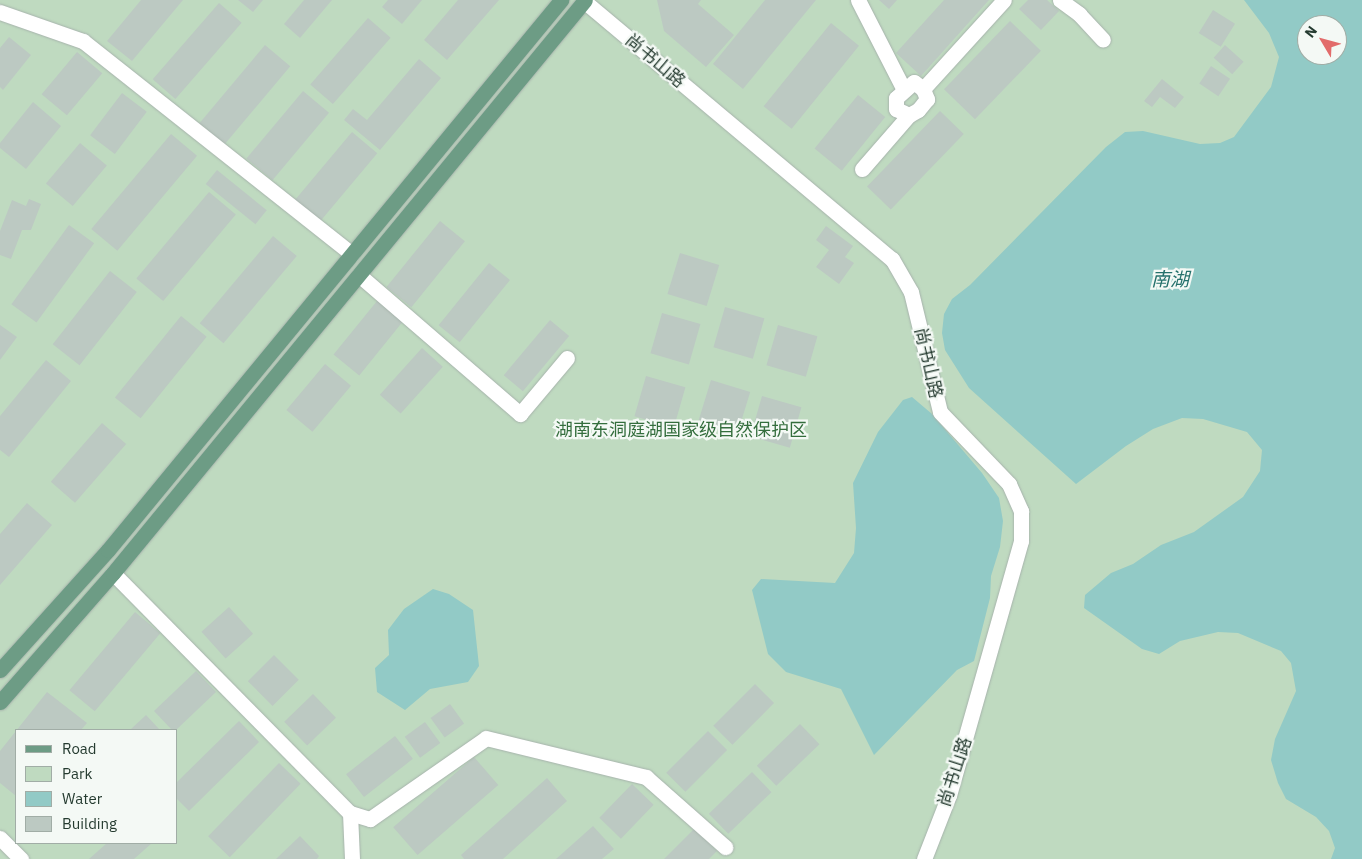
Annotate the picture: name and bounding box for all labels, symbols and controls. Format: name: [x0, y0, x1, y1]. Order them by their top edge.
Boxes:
north arrow: [1297, 15, 1347, 65]
text: N: [1301, 22, 1321, 41]
street label: 尚书山路: [620, 30, 690, 92]
water label: 南湖: [1151, 269, 1189, 291]
street label: 尚书山路: [909, 325, 947, 401]
park label: 湖南东洞庭湖国家级自然保护区: [555, 419, 807, 441]
legend: [15, 729, 178, 844]
street label: 尚书山路: [934, 734, 976, 810]
text: Road: [62, 739, 97, 758]
text: Park: [62, 764, 92, 783]
text: Water: [62, 789, 102, 808]
text: Building: [62, 814, 117, 833]

